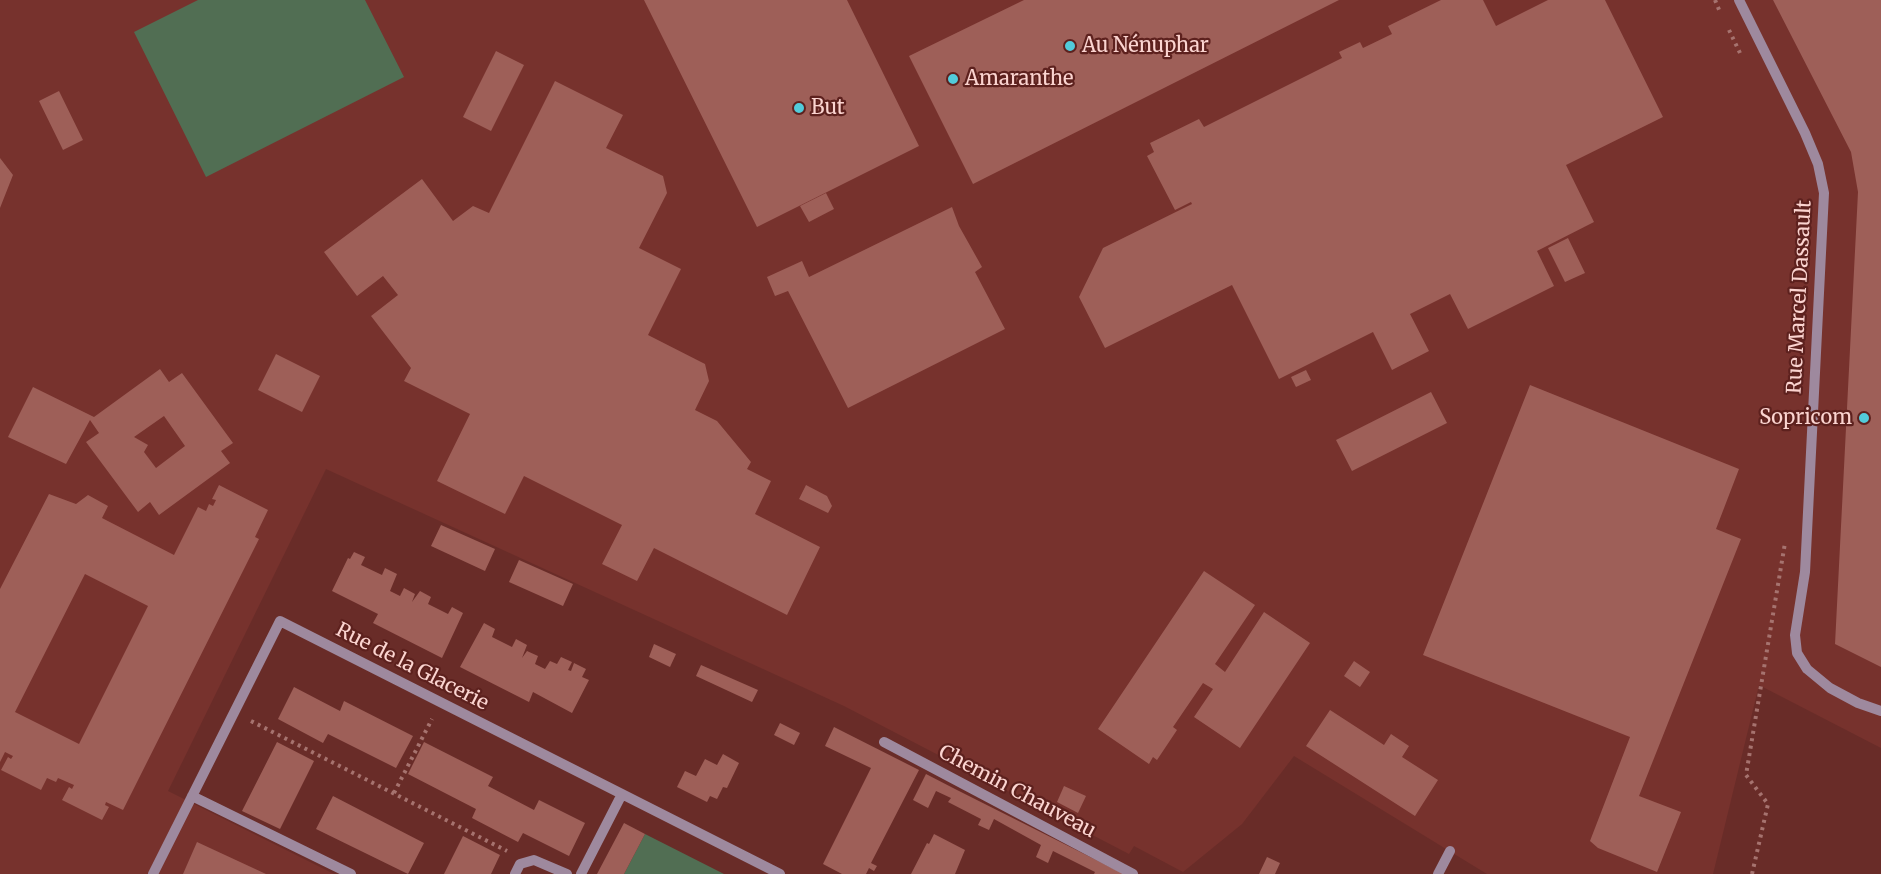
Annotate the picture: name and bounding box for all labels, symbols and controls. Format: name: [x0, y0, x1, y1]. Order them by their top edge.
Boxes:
place label: Au Nénuphar: [1082, 34, 1209, 58]
marker: Au Nénuphar: [1063, 39, 1077, 53]
place label: Amaranthe: [965, 67, 1073, 91]
marker: Amaranthe: [946, 72, 960, 86]
place label: But: [811, 96, 844, 120]
marker: But: [792, 101, 806, 115]
street label: Rue Marcel Dassault: [1783, 199, 1817, 395]
place label: Sopricom: [1759, 406, 1852, 430]
marker: Sopricom: [1857, 411, 1871, 425]
street label: Rue de la Glacerie: [332, 618, 492, 716]
street label: Chemin Chauveau: [934, 740, 1100, 844]

